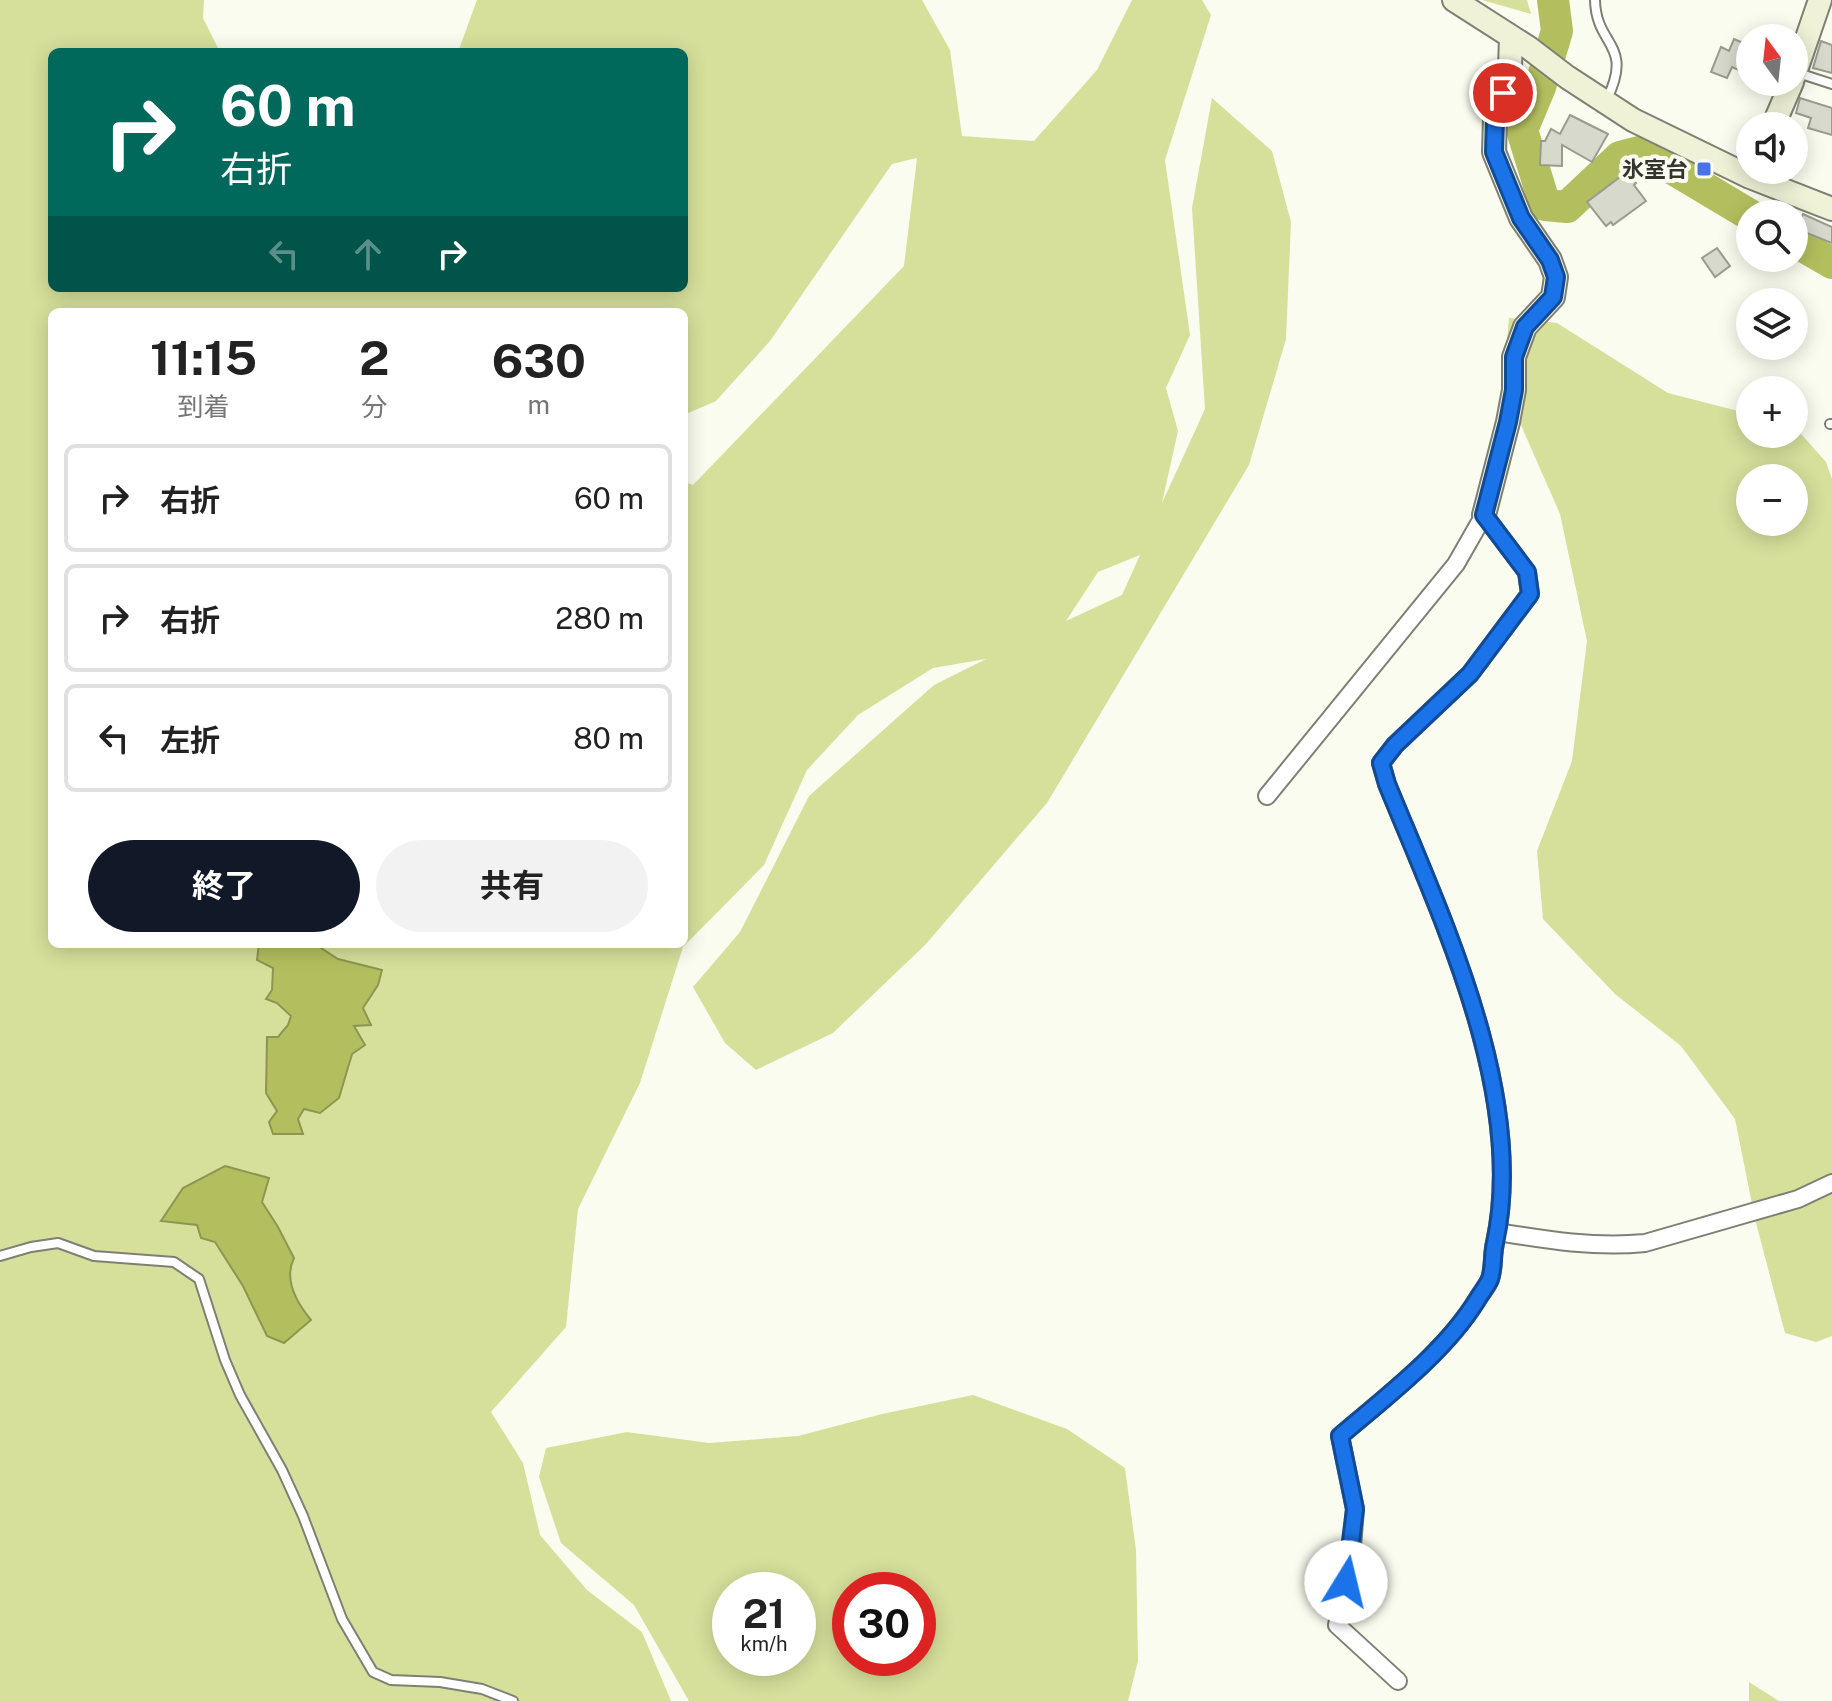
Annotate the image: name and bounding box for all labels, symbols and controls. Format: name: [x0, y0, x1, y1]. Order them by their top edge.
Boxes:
north arrow: [1736, 24, 1808, 96]
map controls: [1736, 24, 1808, 536]
pin: [1469, 59, 1537, 127]
icon: arrive: [1481, 71, 1525, 115]
text: 60 m: [220, 73, 356, 139]
icon: right: [88, 80, 192, 184]
button: sound: [1736, 112, 1808, 184]
text: 右折: [220, 148, 292, 190]
place label: 氷室台: [1622, 156, 1688, 182]
marker: 氷室台: [1695, 160, 1713, 178]
button: search: [1736, 200, 1808, 272]
icon: left: [262, 232, 306, 276]
icon: ahead: [346, 232, 390, 276]
icon: right: [430, 232, 474, 276]
button: layers: [1736, 288, 1808, 360]
text: 11:15: [150, 329, 257, 386]
text: 2: [359, 329, 390, 386]
text: 630: [492, 332, 586, 389]
button: +: [1736, 376, 1808, 448]
text: m: [528, 389, 550, 420]
text: 到着: [178, 391, 230, 422]
text: 分: [361, 391, 387, 422]
button: −: [1736, 464, 1808, 536]
icon: right: [92, 476, 136, 520]
text: 60 m: [574, 480, 644, 516]
text: 右折: [160, 482, 220, 518]
icon: right: [92, 596, 136, 640]
text: 280 m: [555, 600, 644, 636]
text: 右折: [160, 602, 220, 638]
icon: left: [92, 716, 136, 760]
text: 80 m: [573, 720, 644, 756]
text: 左折: [160, 722, 220, 758]
button: 終了: [88, 840, 360, 932]
button: 共有: [376, 840, 648, 932]
position arrow: [1304, 1540, 1388, 1624]
speed limit sign: 30: [832, 1572, 936, 1676]
text: 21: [743, 1590, 785, 1637]
text: km/h: [740, 1632, 788, 1656]

